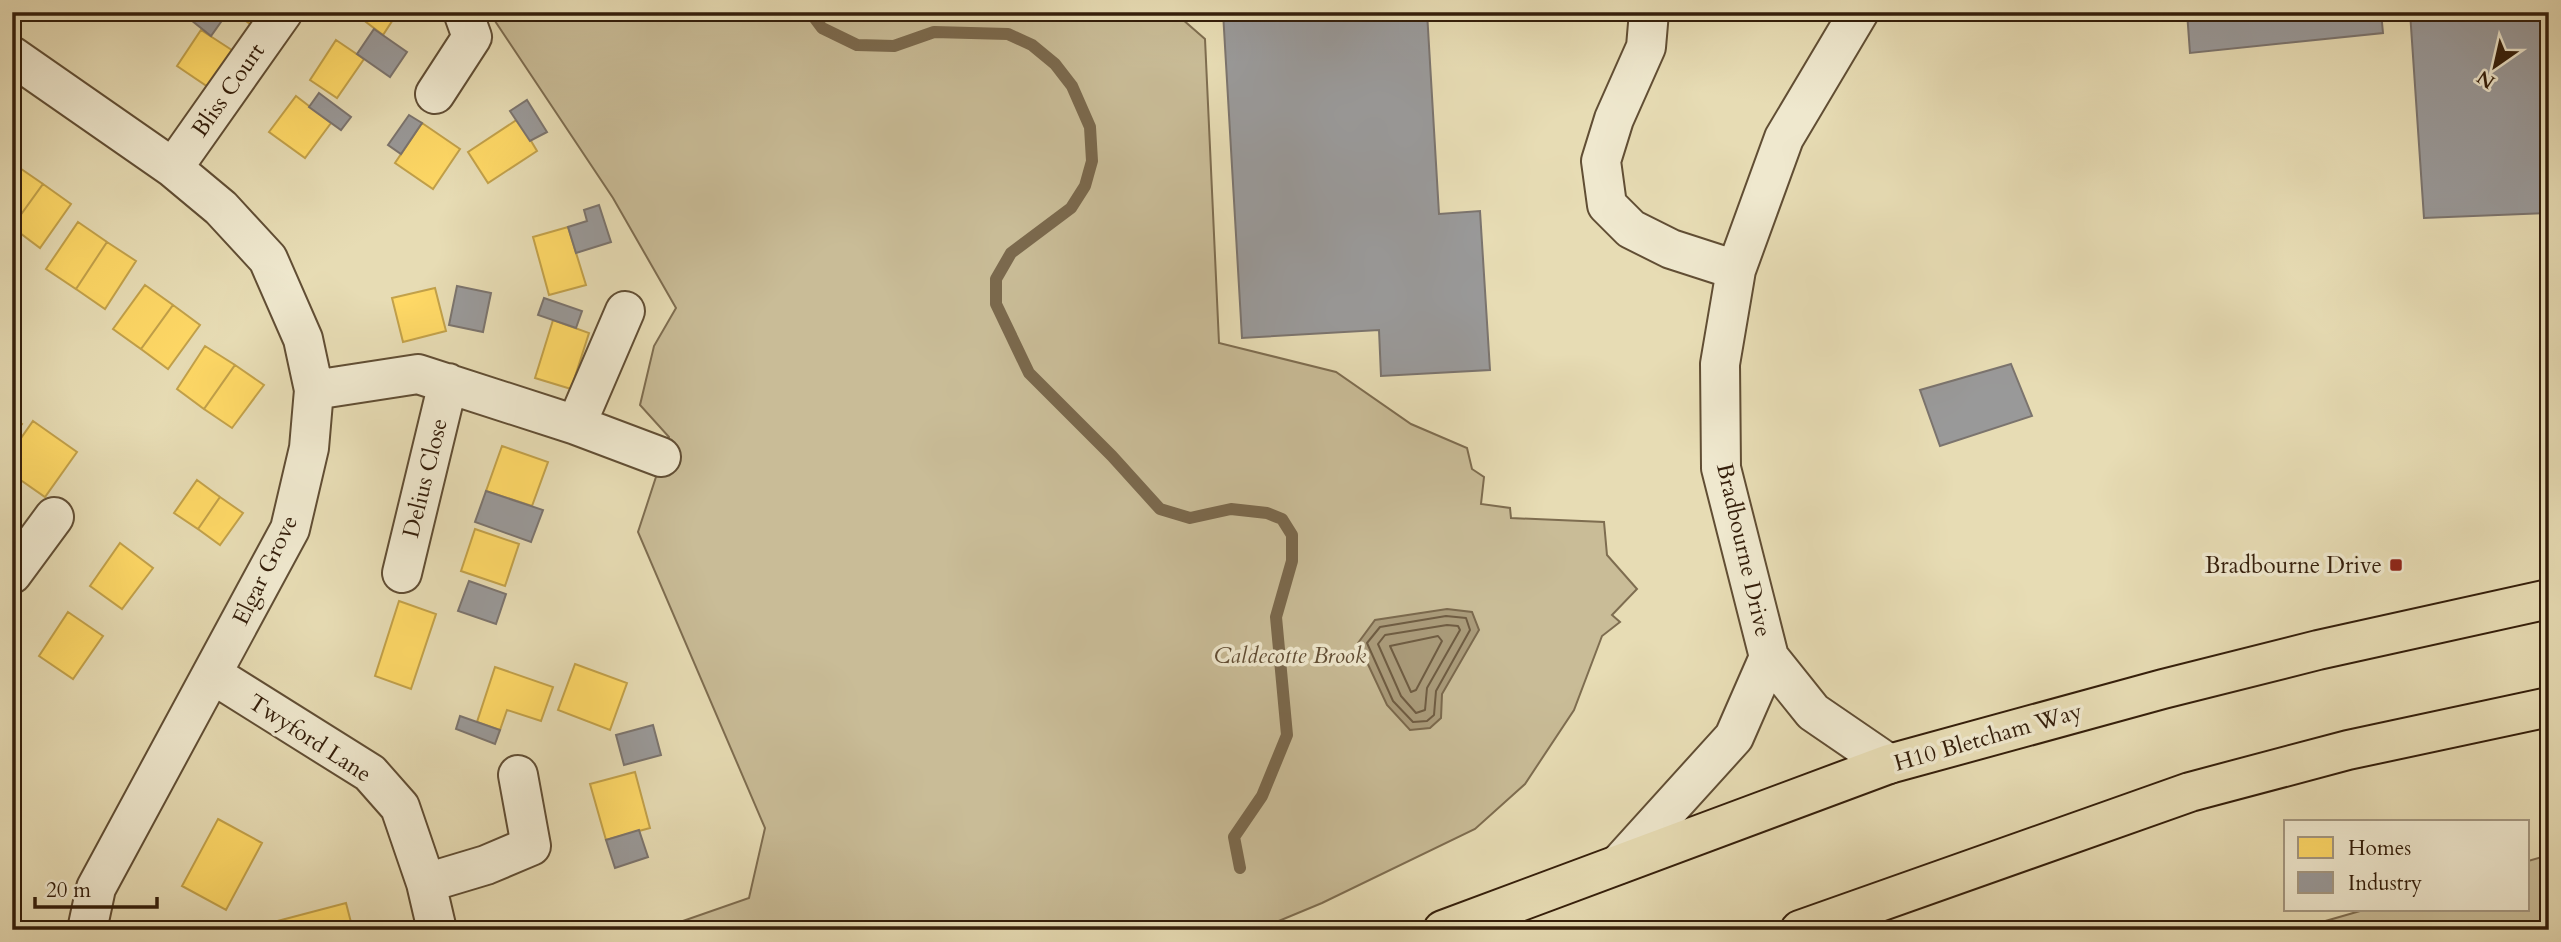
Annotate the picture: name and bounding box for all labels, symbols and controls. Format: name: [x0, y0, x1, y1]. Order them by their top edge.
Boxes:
north arrow: [2460, 32, 2530, 102]
street label: Bliss Court: [184, 37, 272, 143]
text: N: [2472, 64, 2500, 95]
street label: Delius Close: [395, 415, 455, 541]
street label: Bradbourne Drive: [1709, 460, 1779, 640]
street label: Elgar Grove: [225, 510, 305, 630]
place label: Bradbourne Drive: [2205, 550, 2382, 581]
marker: Bradbourne Drive: [2388, 557, 2404, 573]
park label: Caldecotte Brook: [1214, 640, 1367, 671]
street label: Twyford Lane: [242, 687, 378, 789]
street label: H10 Bletcham Way: [1890, 695, 2086, 779]
legend: [2284, 820, 2530, 911]
text: Homes: [2348, 834, 2411, 863]
scale bar: [35, 865, 158, 909]
text: Industry: [2348, 869, 2422, 898]
text: 20 m: [46, 876, 91, 905]

